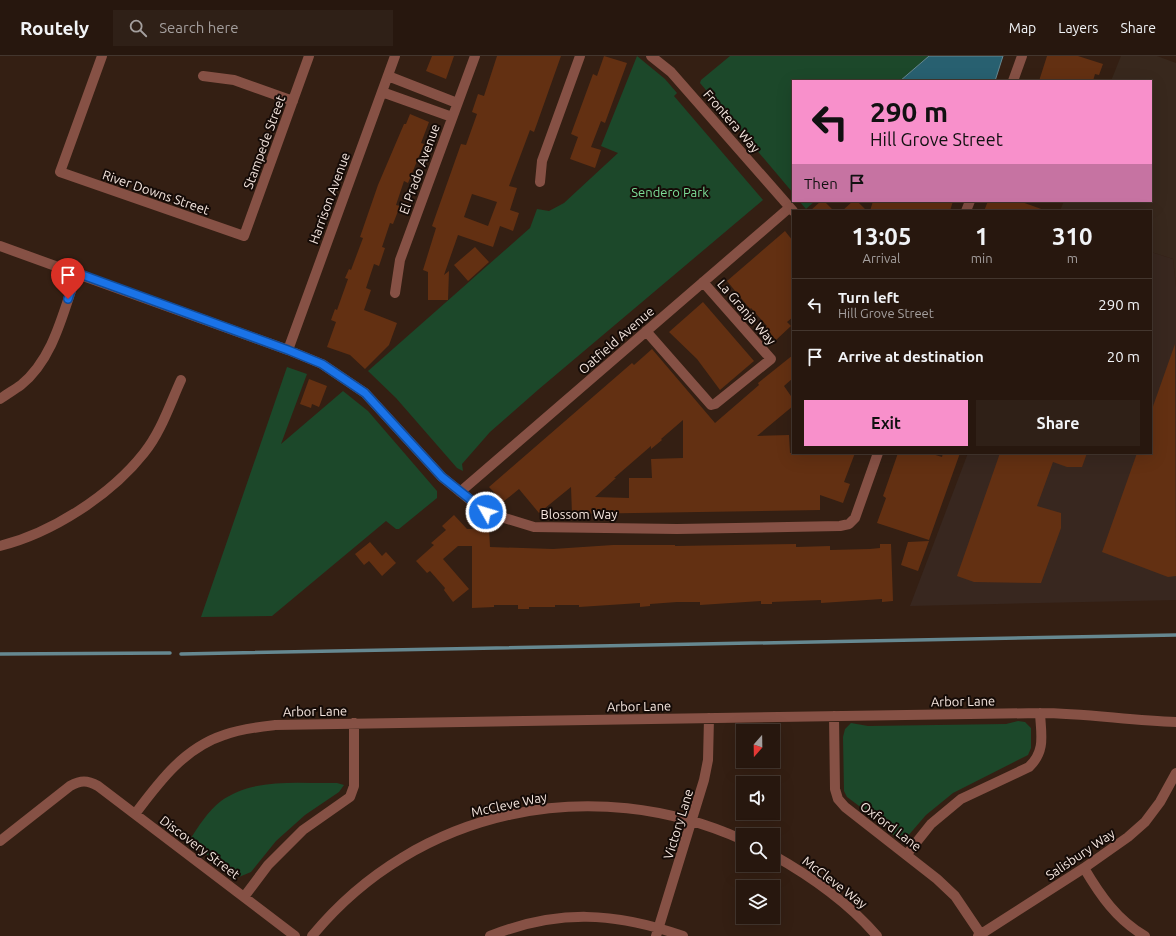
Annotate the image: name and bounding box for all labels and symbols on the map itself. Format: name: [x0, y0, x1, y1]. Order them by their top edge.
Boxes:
street label: Frontera Way: [701, 87, 763, 155]
street label: Stampede Street: [241, 93, 287, 191]
street label: El Prado Avenue: [396, 122, 442, 216]
street label: Harrison Avenue: [306, 150, 352, 246]
street label: River Downs Street: [101, 167, 211, 217]
park label: Sendero Park: [631, 185, 709, 199]
pin: [51, 258, 85, 299]
street label: La Granja Way: [715, 277, 779, 347]
street label: Oatfield Avenue: [576, 304, 656, 376]
position arrow: [465, 491, 507, 533]
street label: Blossom Way: [540, 507, 618, 521]
street label: Arbor Lane: [931, 693, 995, 709]
street label: Arbor Lane: [607, 698, 671, 714]
street label: Arbor Lane: [283, 703, 347, 719]
north arrow: [736, 724, 780, 768]
street label: Victory Lane: [661, 787, 695, 861]
street label: McCleve Way: [470, 789, 548, 819]
street label: Oxford Lane: [858, 799, 924, 853]
street label: Discovery Street: [158, 813, 242, 881]
street label: Salisbury Way: [1043, 826, 1117, 882]
street label: McCleve Way: [800, 853, 870, 911]

